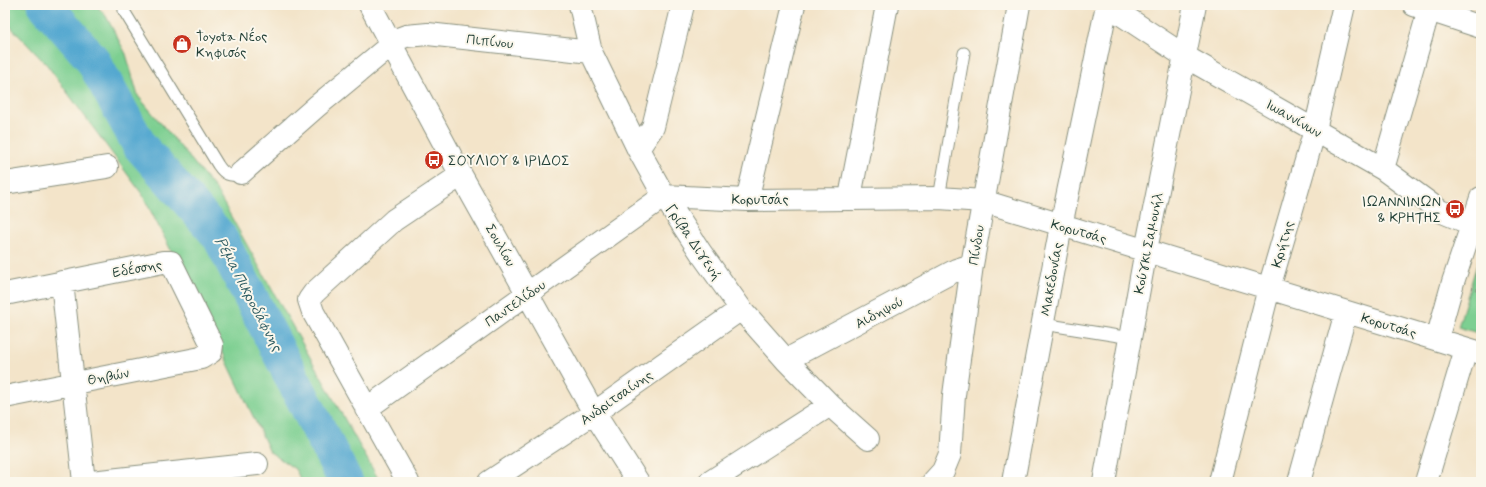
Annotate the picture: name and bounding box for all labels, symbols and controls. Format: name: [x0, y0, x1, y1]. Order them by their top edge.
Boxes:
place label: Toyota Νέος Κηφισός: [196, 27, 267, 62]
street label: Πιπίνου: [466, 31, 514, 53]
shop icon: Toyota Νέος Κηφισός: [171, 33, 193, 55]
street label: Ιωαννίνων: [1262, 96, 1325, 142]
bus stop icon: ΣΟΥΛΙΟΥ & ΙΡΙΔΟΣ: [423, 149, 445, 171]
place label: ΣΟΥΛΙΟΥ & ΙΡΙΔΟΣ: [448, 152, 570, 170]
street label: Κορυτσάς: [731, 191, 789, 209]
street label: Κούγκι Σαμουήλ: [1130, 191, 1168, 296]
place label: ΙΩΑΝΝΙΝΩΝ & ΚΡΗΤΗΣ: [1361, 193, 1441, 227]
bus stop icon: ΙΩΑΝΝΙΝΩΝ & ΚΡΗΤΗΣ: [1444, 198, 1466, 220]
street label: Γρίβα Διγενή: [661, 201, 725, 284]
street label: Κορυτσάς: [1049, 215, 1109, 248]
street label: Κρήτης: [1268, 219, 1298, 270]
street label: Σουλίου: [481, 221, 520, 270]
street label: Πίνδου: [965, 224, 989, 266]
water label: Ρέμα Πικροδάφνης: [210, 234, 287, 356]
street label: Μακεδονίας: [1037, 241, 1067, 318]
street label: Εδέσσης: [111, 255, 163, 282]
street label: Παντελίδου: [482, 276, 550, 331]
street label: Αιδηψού: [852, 293, 907, 333]
street label: Κορυτσάς: [1359, 309, 1419, 343]
street label: Θηβών: [86, 364, 131, 390]
street label: Ανδριτσαίνης: [577, 366, 656, 429]

